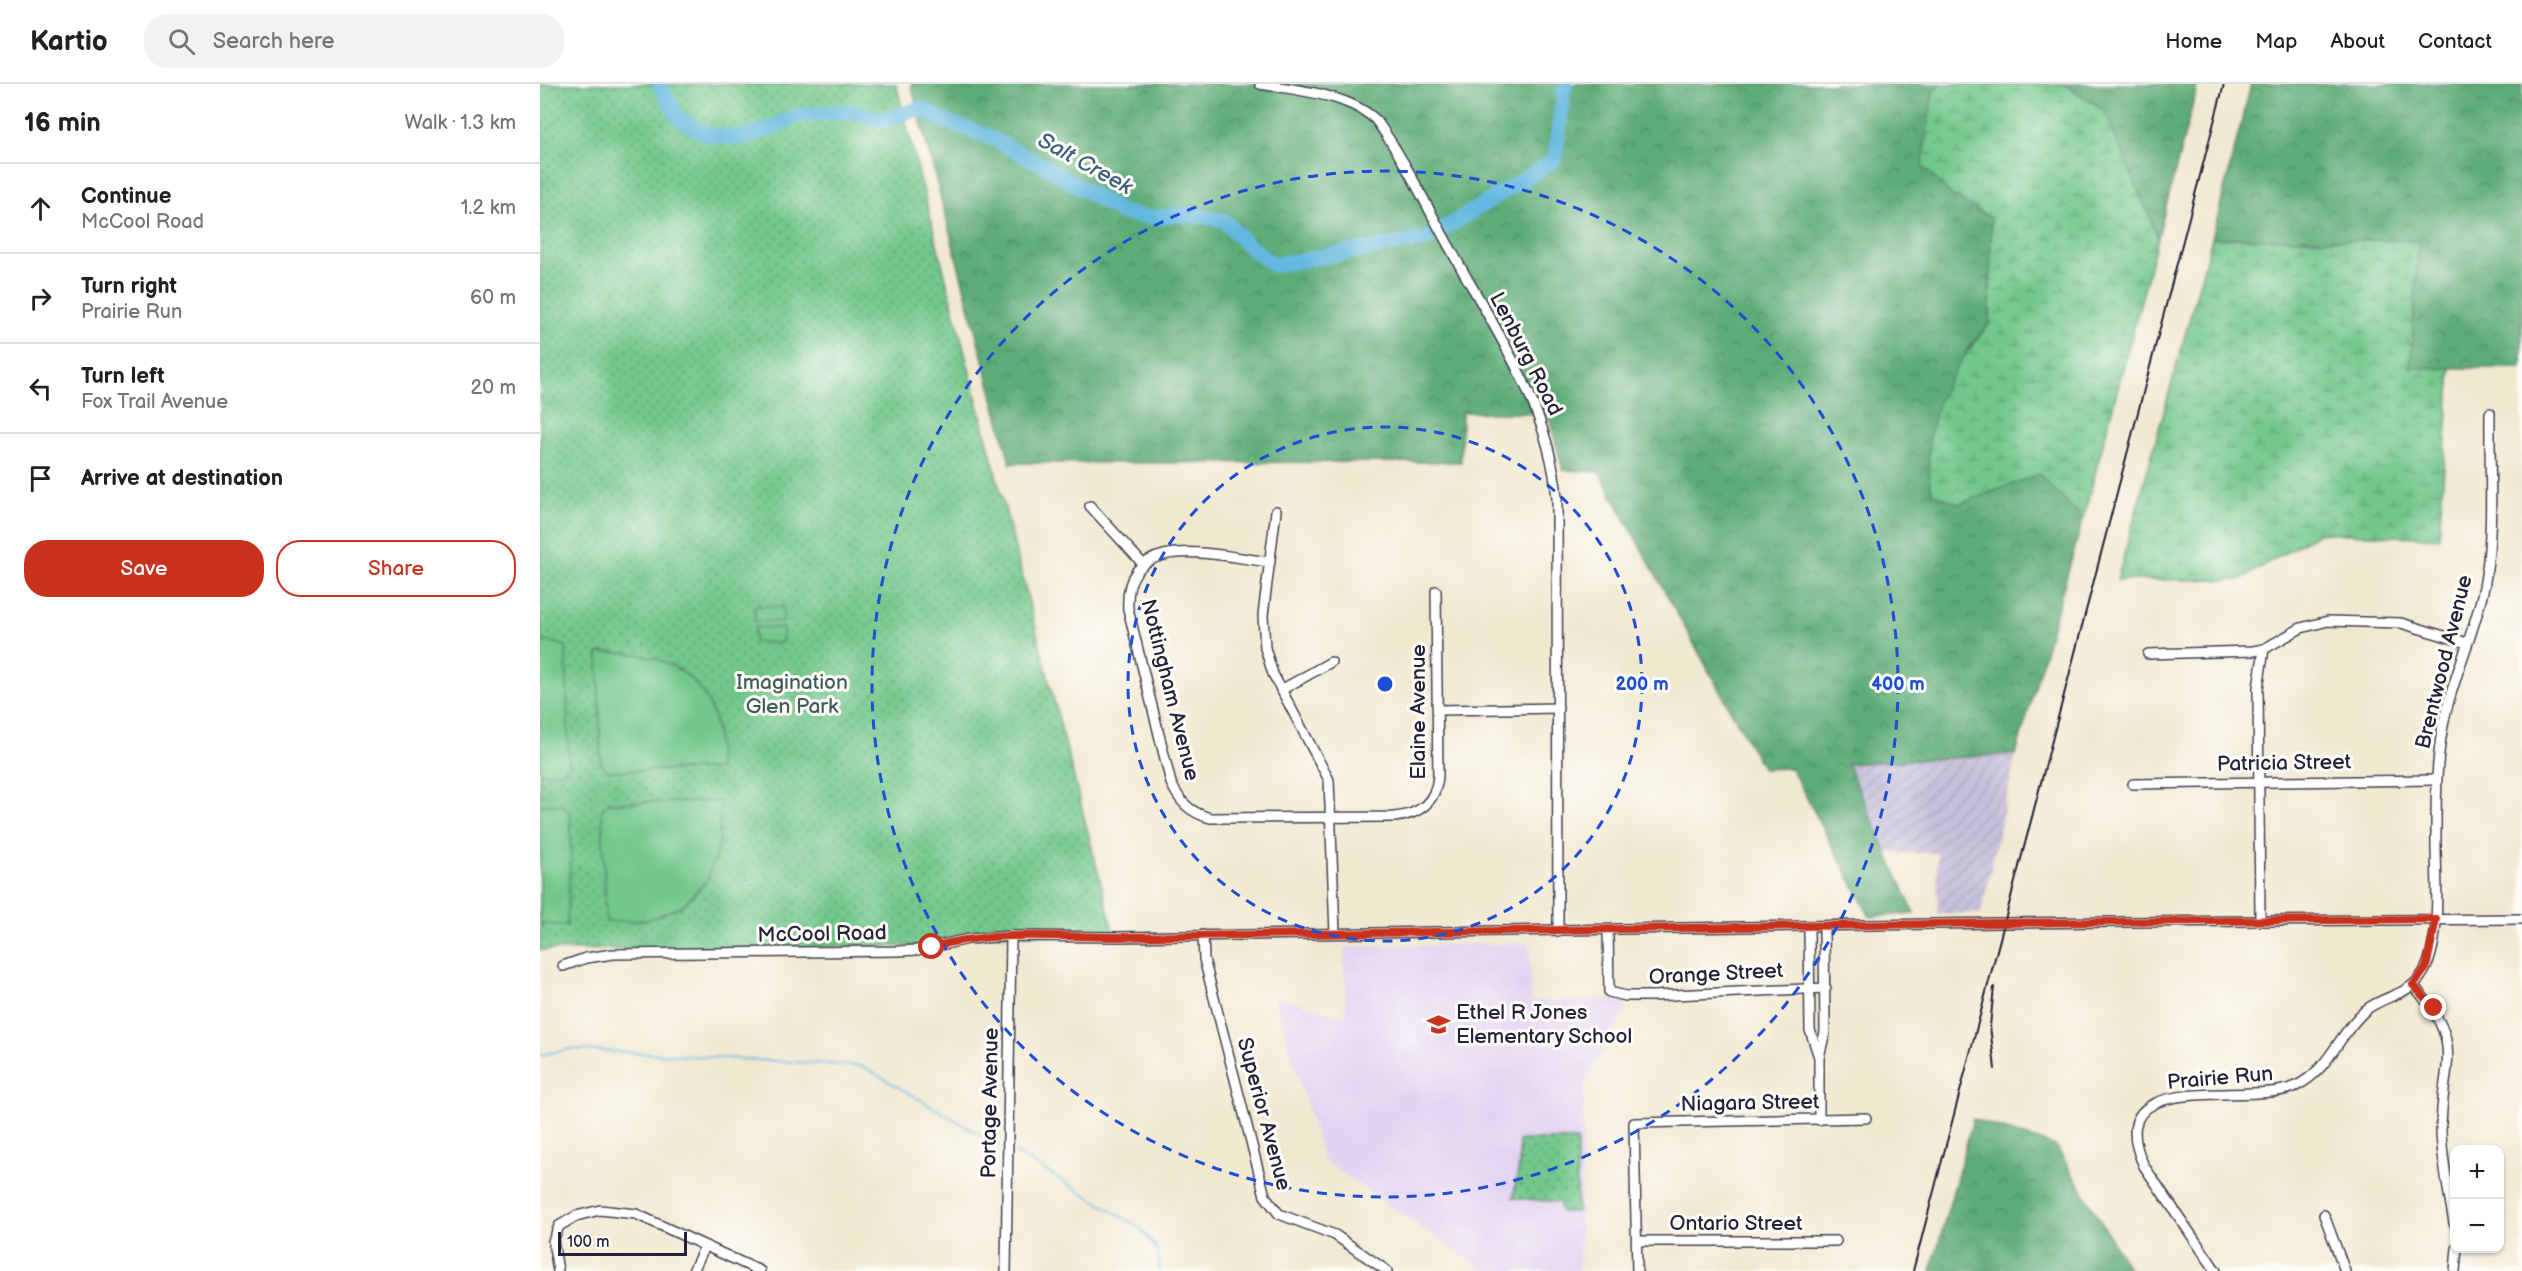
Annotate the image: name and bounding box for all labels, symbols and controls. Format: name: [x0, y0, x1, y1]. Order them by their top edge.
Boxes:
search box: [144, 14, 564, 68]
text: Kartio: [30, 25, 108, 58]
icon: search: [165, 25, 198, 58]
text: Search here: [213, 28, 335, 55]
text: Home: [2165, 29, 2222, 54]
text: Map: [2255, 29, 2297, 54]
text: About: [2330, 29, 2385, 54]
text: Contact: [2418, 29, 2492, 54]
text: 16 min: [24, 108, 101, 139]
text: Walk · 1.3 km: [405, 111, 516, 135]
water label: Salt Creek: [1033, 127, 1138, 202]
text: Continue: [81, 183, 171, 210]
icon: ahead: [24, 192, 57, 225]
text: 1.2 km: [461, 196, 516, 220]
text: McCool Road: [81, 210, 204, 234]
text: Turn right: [81, 273, 177, 300]
icon: right: [24, 282, 57, 315]
text: 60 m: [470, 286, 516, 310]
street label: Lenburg Road: [1484, 288, 1568, 420]
text: Prairie Run: [81, 300, 182, 324]
text: Turn left: [81, 363, 165, 390]
icon: left: [24, 372, 57, 405]
text: 20 m: [471, 376, 516, 400]
text: Fox Trail Avenue: [81, 390, 228, 414]
icon: arrive: [24, 462, 57, 495]
text: Arrive at destination: [81, 465, 283, 492]
button: Save: [24, 540, 264, 597]
button: Share: [276, 540, 516, 597]
street label: Brentwood Avenue: [2410, 572, 2478, 752]
street label: Nottingham Avenue: [1135, 597, 1205, 783]
street label: Elaine Avenue: [1406, 644, 1431, 780]
park label: Imagination Glen Park: [736, 670, 848, 719]
centre of rings: [1375, 674, 1395, 694]
text: 200 m: [1615, 674, 1669, 695]
text: 400 m: [1871, 674, 1925, 695]
street label: Patricia Street: [2217, 749, 2352, 777]
street label: McCool Road: [757, 920, 887, 948]
route start: [918, 933, 944, 959]
street label: Orange Street: [1648, 958, 1784, 990]
route end: [2420, 994, 2446, 1020]
place label: Ethel R Jones Elementary School: [1456, 1000, 1632, 1049]
school or university icon: Ethel R Jones Elementary School: [1425, 1011, 1451, 1037]
street label: Portage Avenue: [976, 1028, 1004, 1178]
street label: Superior Avenue: [1232, 1035, 1296, 1193]
street label: Prairie Run: [2166, 1061, 2274, 1095]
street label: Niagara Street: [1680, 1089, 1820, 1117]
map controls: [2450, 1145, 2504, 1253]
button: +: [2450, 1145, 2504, 1199]
button: −: [2450, 1199, 2504, 1253]
street label: Ontario Street: [1670, 1211, 1803, 1236]
scale bar: [558, 1229, 687, 1256]
text: 100 m: [567, 1233, 610, 1252]

